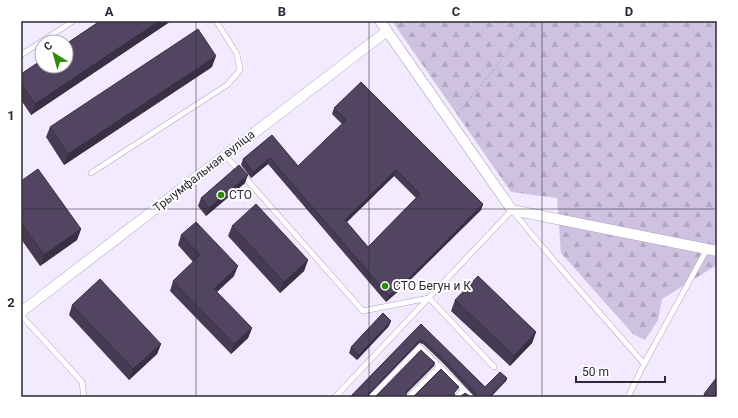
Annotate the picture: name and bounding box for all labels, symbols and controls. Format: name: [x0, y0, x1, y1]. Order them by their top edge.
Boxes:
text: A: [105, 4, 114, 19]
text: B: [278, 4, 286, 19]
text: C: [452, 4, 461, 19]
text: D: [625, 4, 633, 19]
north arrow: [34, 34, 74, 74]
text: С: [41, 39, 55, 54]
text: 1: [7, 108, 15, 123]
street label: Трыумфальная вуліца: [151, 127, 257, 215]
place label: СТО: [229, 188, 252, 202]
marker: СТО: [216, 190, 226, 200]
place label: СТО Бегун и К: [393, 279, 471, 293]
marker: СТО Бегун и К: [380, 281, 390, 291]
text: 2: [7, 295, 15, 310]
scale bar: [576, 358, 665, 384]
text: 50 m: [582, 365, 609, 379]

